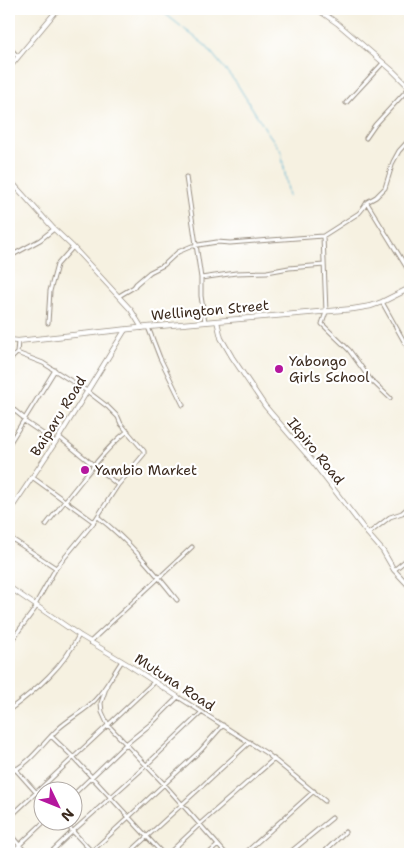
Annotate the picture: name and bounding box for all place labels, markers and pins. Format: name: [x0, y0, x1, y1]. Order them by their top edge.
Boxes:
place label: Yabongo Girls School: [289, 352, 370, 386]
marker: Yabongo Girls School: [273, 363, 285, 375]
place label: Yambio Market: [95, 461, 197, 479]
marker: Yambio Market: [79, 464, 91, 476]

